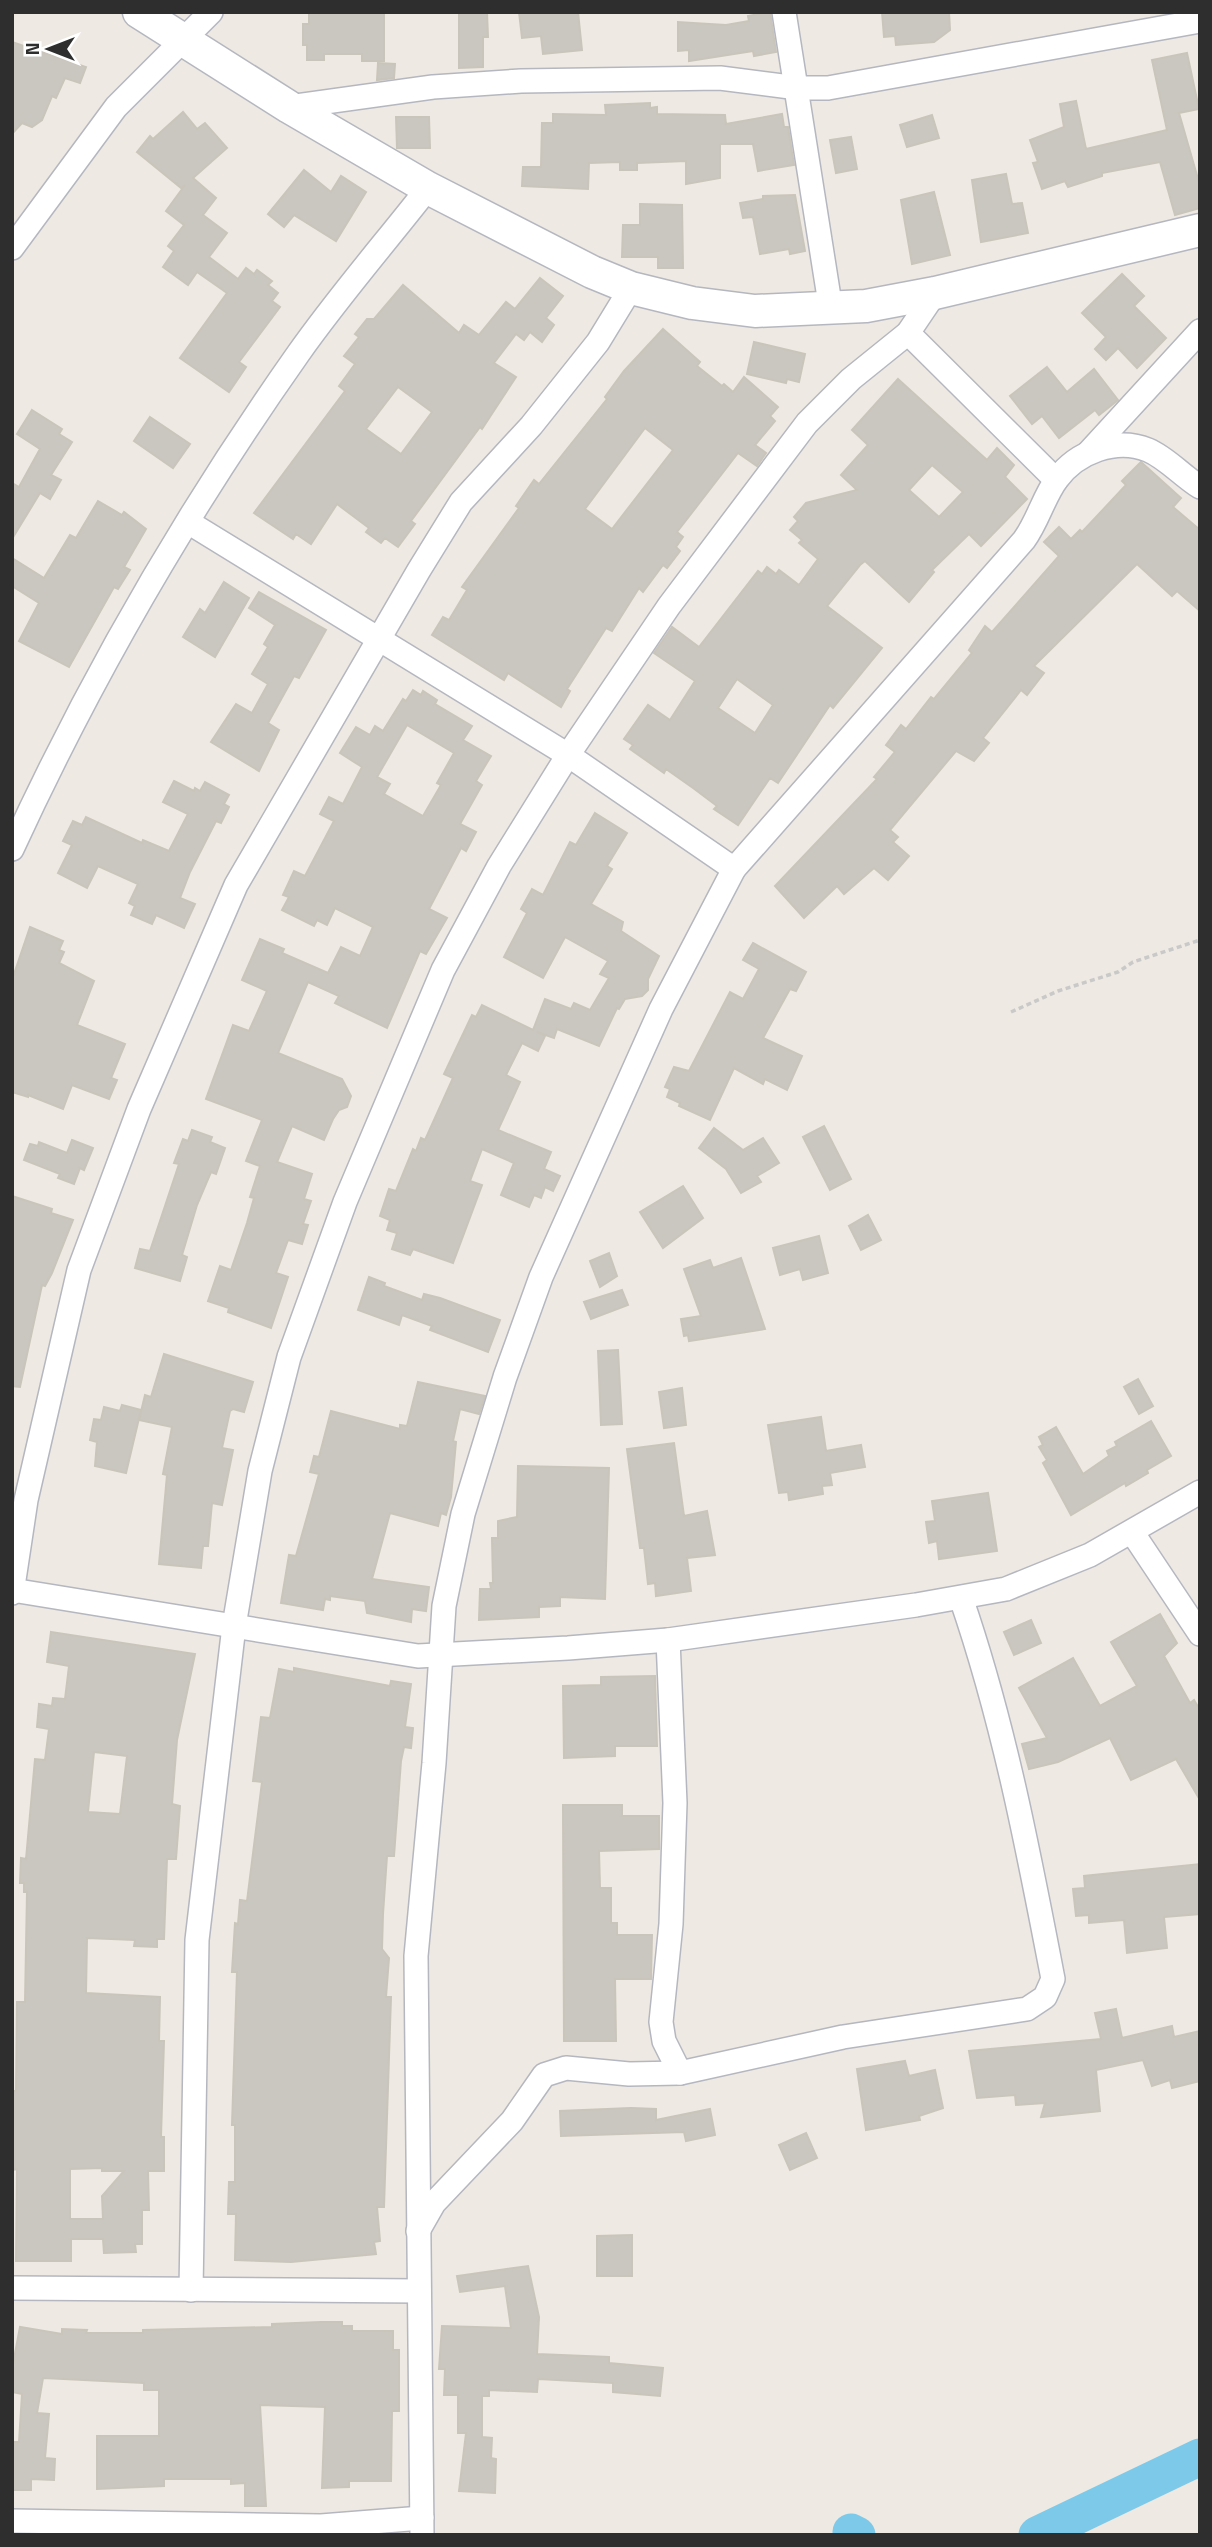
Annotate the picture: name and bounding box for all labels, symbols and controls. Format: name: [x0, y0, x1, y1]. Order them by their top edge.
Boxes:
north arrow: [14, 14, 84, 84]
text: N: [17, 42, 46, 56]

